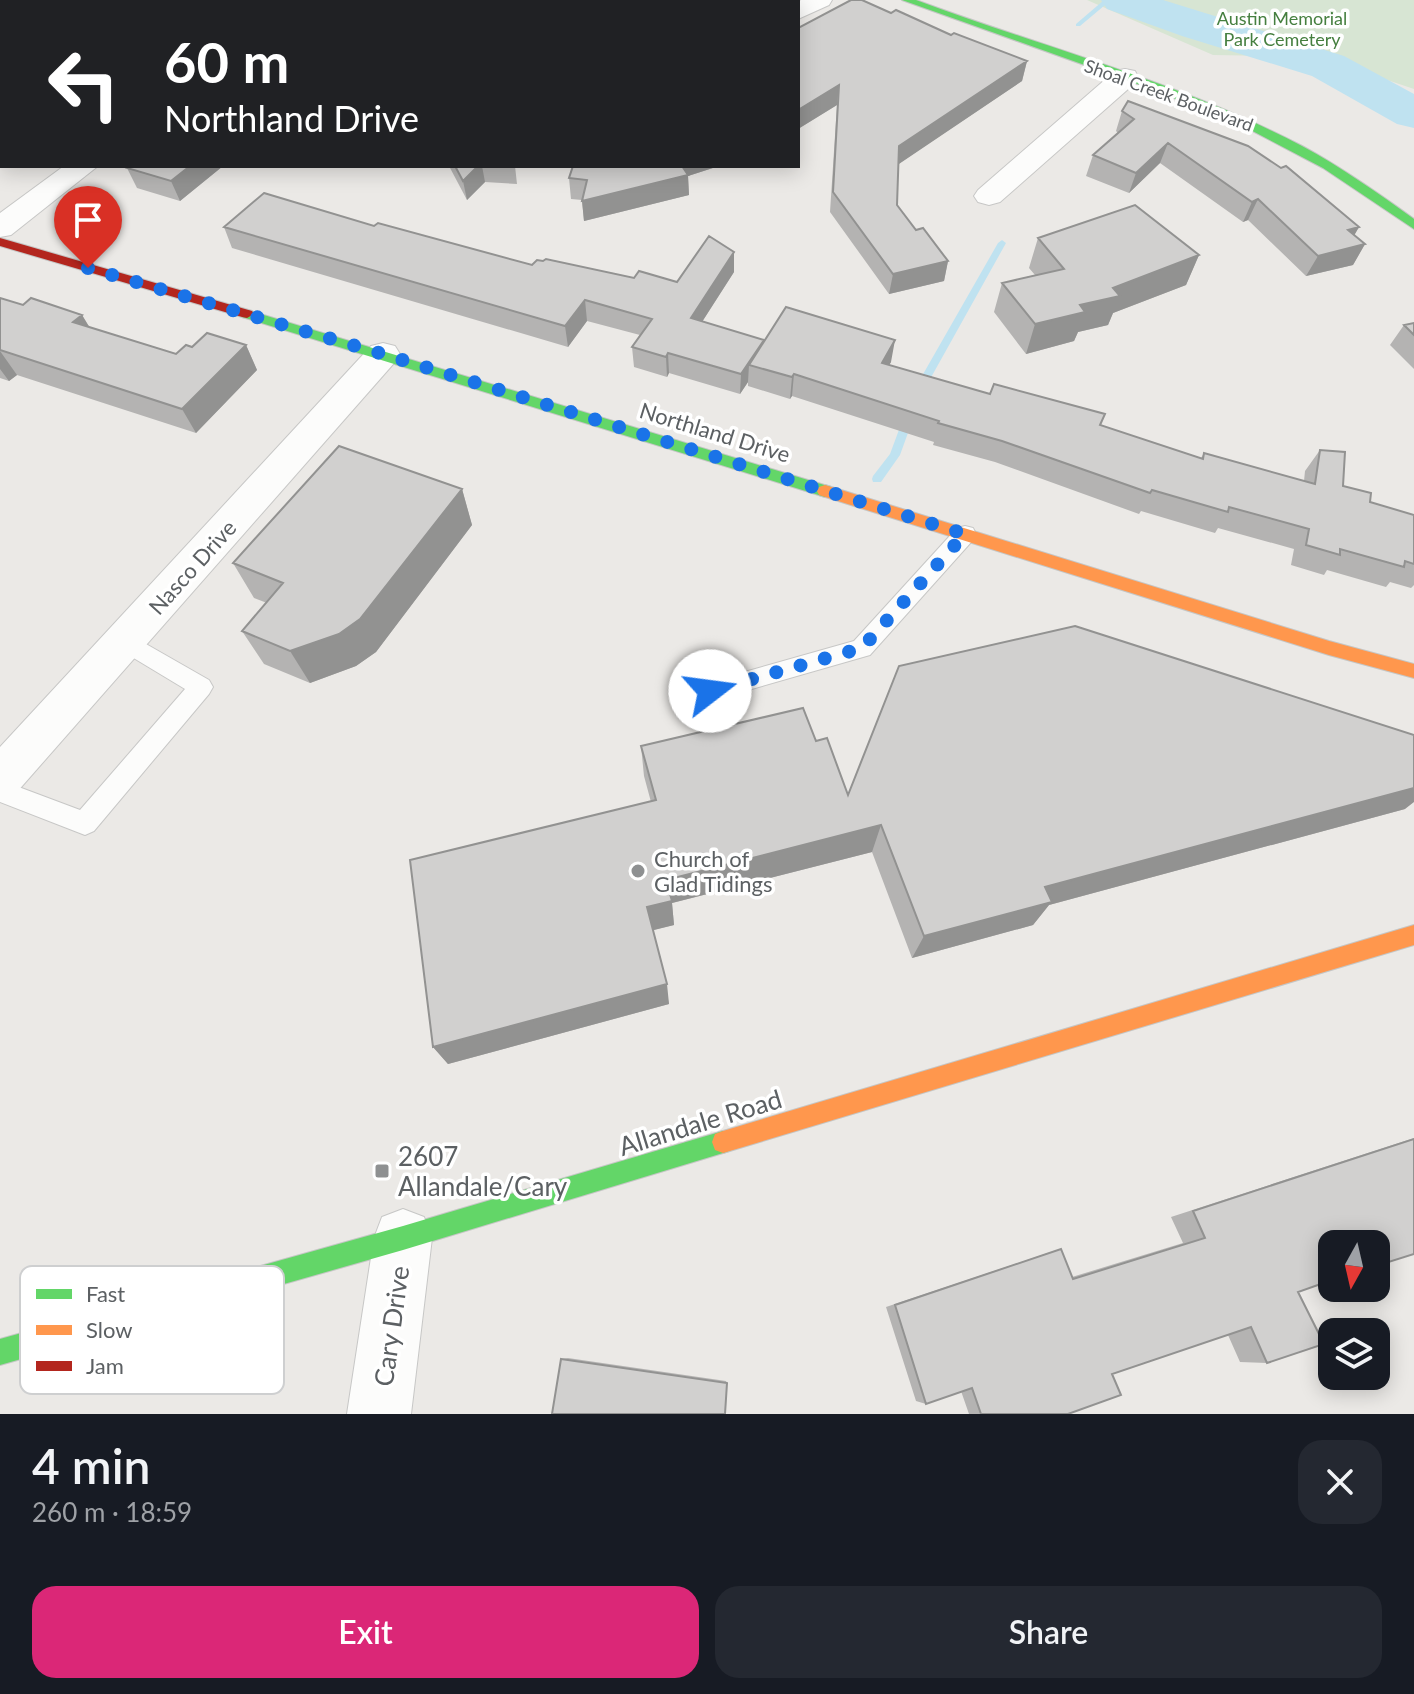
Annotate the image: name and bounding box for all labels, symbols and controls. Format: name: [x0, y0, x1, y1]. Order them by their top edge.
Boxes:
park label: Austin Memorial Park Cemetery: [1217, 7, 1347, 50]
text: 60 m: [164, 28, 289, 95]
icon: left: [32, 32, 136, 136]
street label: Shoal Creek Boulevard: [1082, 54, 1256, 136]
text: Northland Drive: [164, 96, 419, 140]
pin: [54, 186, 122, 268]
icon: arrive: [66, 198, 110, 242]
street label: Northland Drive: [637, 396, 793, 468]
street label: Nasco Drive: [143, 514, 241, 620]
position arrow: [668, 649, 752, 733]
place label: Church of Glad Tidings: [654, 845, 772, 897]
marker: Church of Glad Tidings: [629, 862, 647, 880]
street label: Allandale Road: [615, 1082, 785, 1162]
place label: 2607 Allandale/Cary: [398, 1140, 568, 1202]
marker: 2607 Allandale/Cary: [373, 1162, 391, 1180]
north arrow: [1318, 1230, 1390, 1302]
map controls: [1318, 1230, 1390, 1390]
street label: Cary Drive: [367, 1264, 415, 1388]
legend: [20, 1266, 284, 1394]
text: Fast: [86, 1280, 125, 1307]
text: Slow: [86, 1316, 133, 1343]
button: layers: [1318, 1318, 1390, 1390]
text: Jam: [86, 1352, 124, 1379]
text: 4 min: [32, 1437, 150, 1494]
button: close: [1298, 1440, 1382, 1524]
text: 260 m · 18:59: [32, 1496, 192, 1528]
button: Exit: [32, 1586, 699, 1678]
button: Share: [715, 1586, 1382, 1678]

